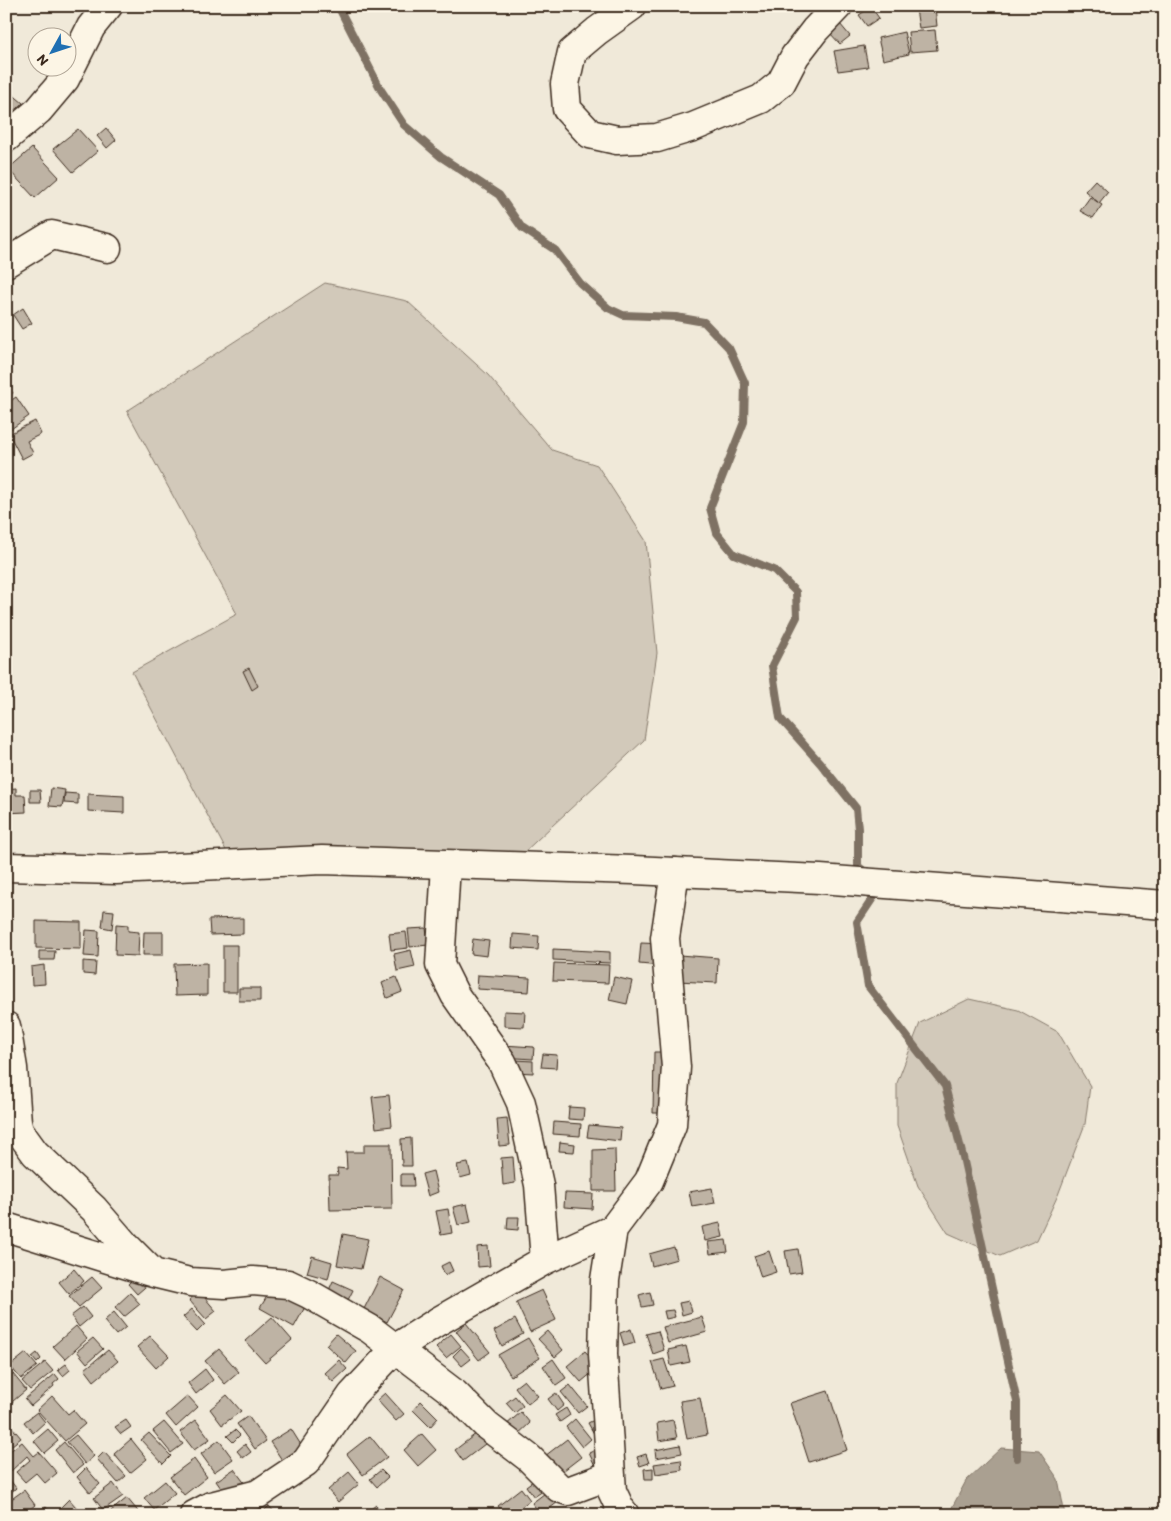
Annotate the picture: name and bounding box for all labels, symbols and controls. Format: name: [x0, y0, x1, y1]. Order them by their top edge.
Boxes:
north arrow: [28, 28, 78, 78]
text: N: [33, 51, 52, 69]

